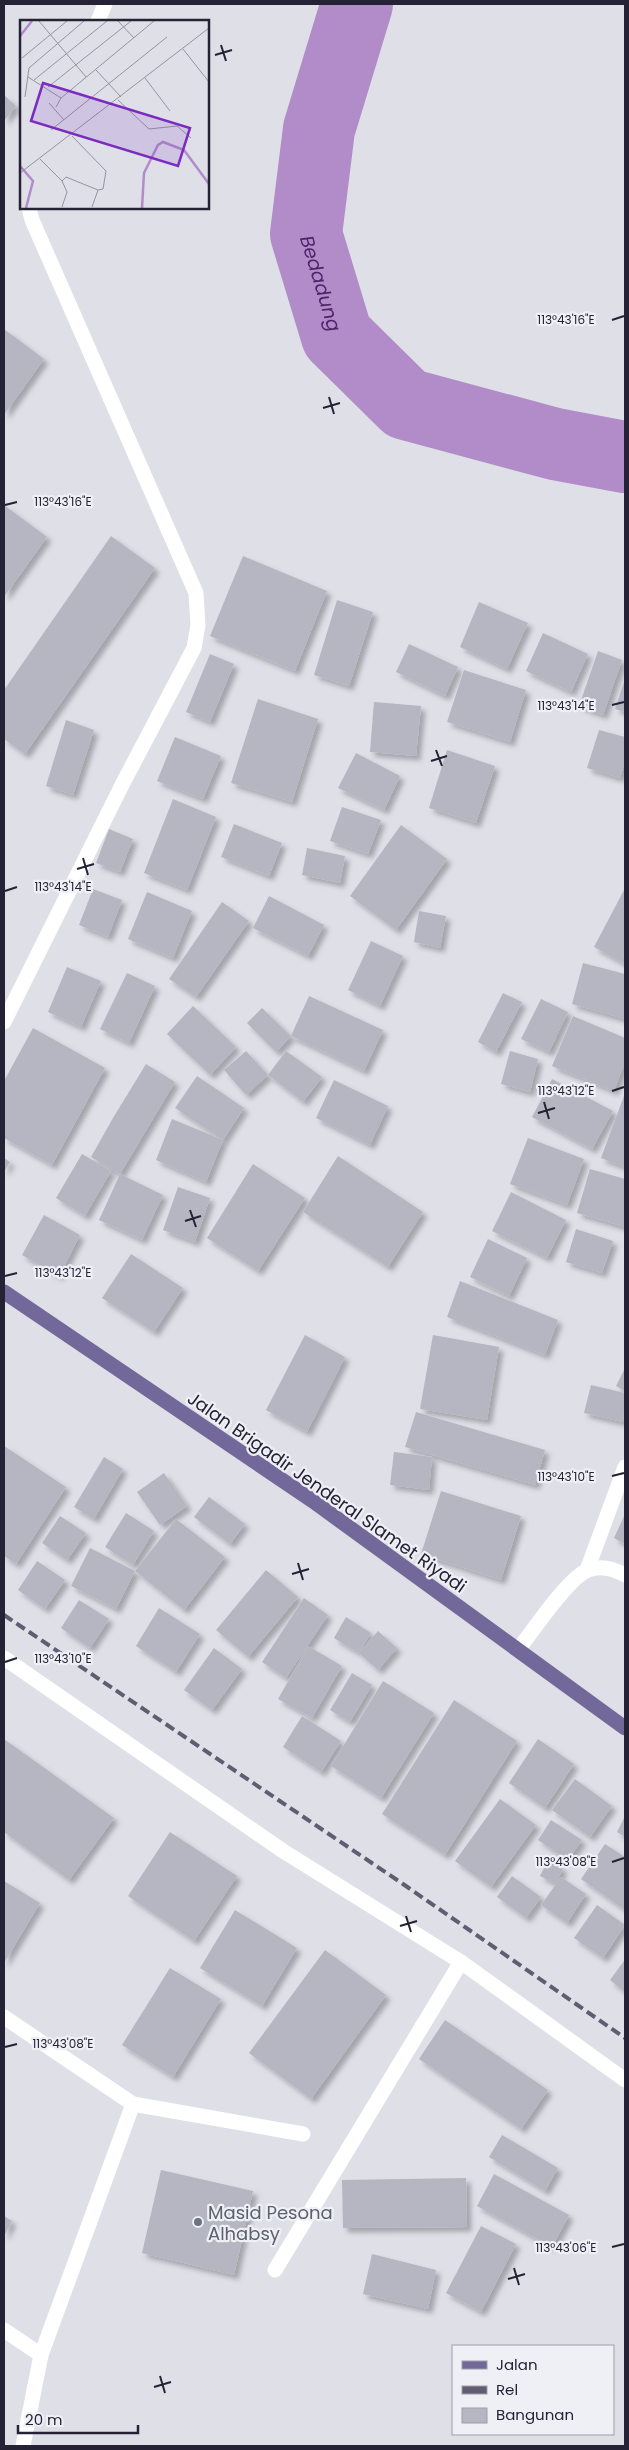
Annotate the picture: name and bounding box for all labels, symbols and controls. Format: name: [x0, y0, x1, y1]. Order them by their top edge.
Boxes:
inset map: [20, 20, 209, 209]
water label: Bedadung: [294, 232, 348, 335]
text: 113°43'16"E: [537, 311, 595, 328]
text: 113°43'16"E: [34, 493, 92, 510]
text: 113°43'14"E: [537, 697, 595, 714]
text: 113°43'14"E: [34, 878, 92, 895]
text: 113°43'12"E: [538, 1082, 594, 1099]
text: 113°43'12"E: [35, 1264, 91, 1281]
street label: Jalan Brigadir Jenderal Slamet Riyadi: [182, 1386, 472, 1598]
text: 113°43'10"E: [537, 1468, 595, 1485]
text: 113°43'10"E: [34, 1650, 92, 1667]
text: 113°43'08"E: [536, 1853, 596, 1870]
text: 113°43'08"E: [33, 2035, 93, 2052]
place label: Masid Pesona Alhabsy: [208, 2200, 333, 2246]
marker: Masid Pesona Alhabsy: [192, 2216, 204, 2228]
text: 113°43'06"E: [535, 2239, 597, 2256]
legend: [452, 2345, 614, 2435]
text: Jalan: [496, 2354, 538, 2375]
text: Rel: [496, 2379, 518, 2400]
scale bar: [18, 2402, 138, 2434]
text: Bangunan: [496, 2404, 574, 2425]
text: 20 m: [25, 2409, 63, 2430]

